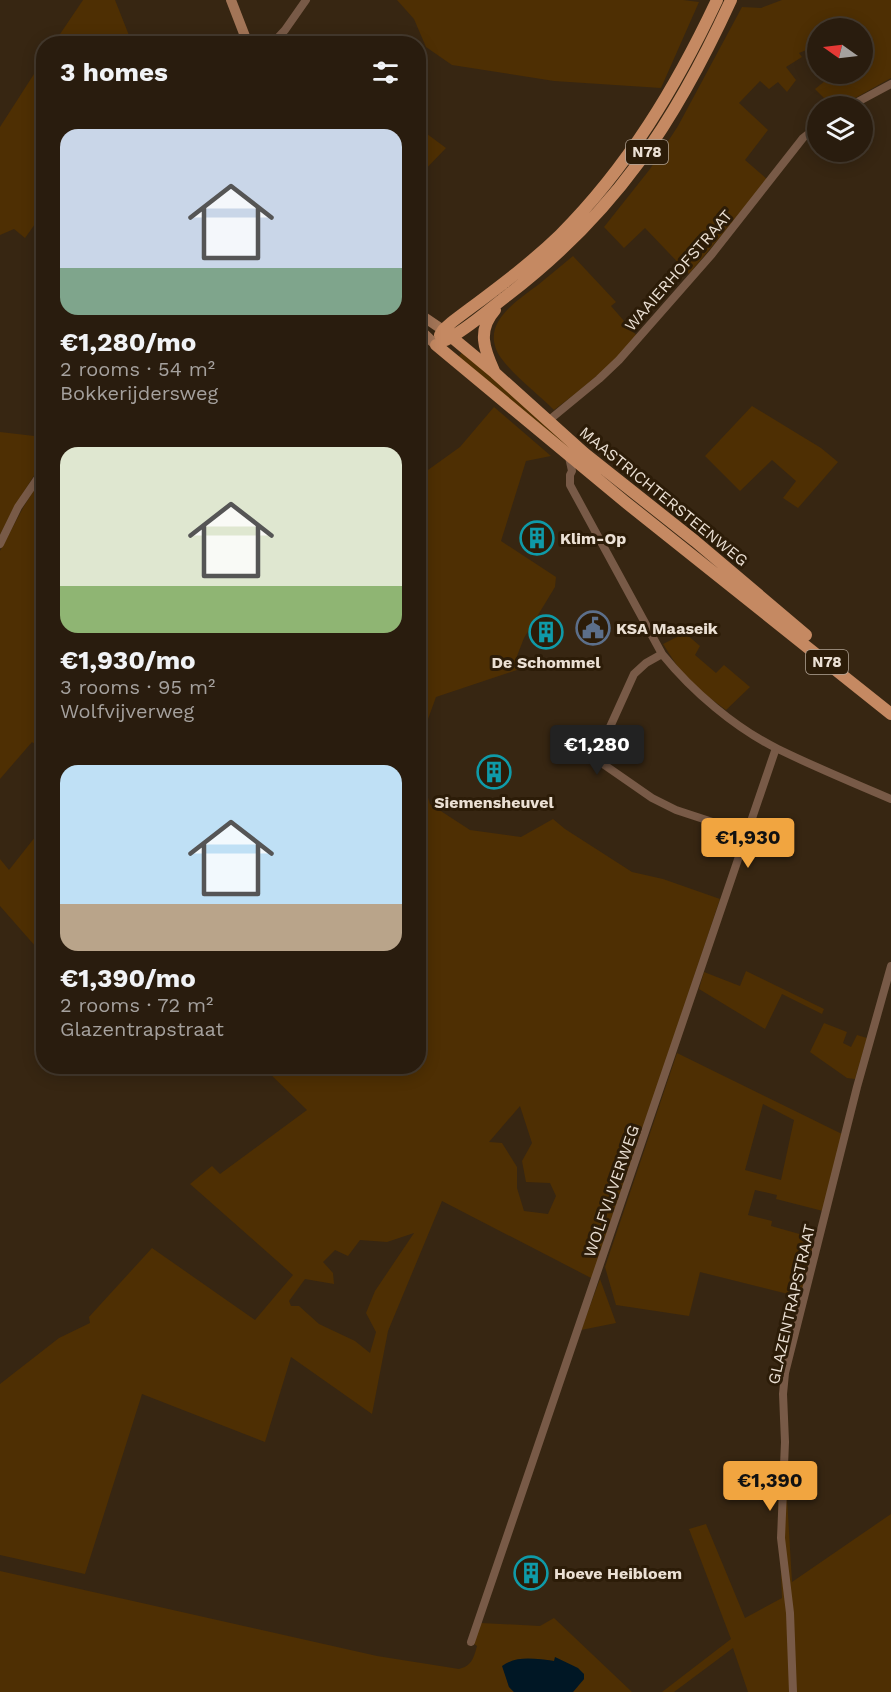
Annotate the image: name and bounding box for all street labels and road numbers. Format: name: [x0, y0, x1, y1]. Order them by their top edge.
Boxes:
road number: N78: [626, 140, 668, 164]
street label: WAAIERHOFSTRAAT: [621, 206, 736, 335]
street label: MAASTRICHTERSTEENWEG: [576, 423, 752, 570]
road number: N78: [806, 650, 848, 674]
street label: WOLFVIJVERWEG: [580, 1122, 643, 1260]
street label: GLAZENTRAPSTRAAT: [764, 1222, 819, 1386]

